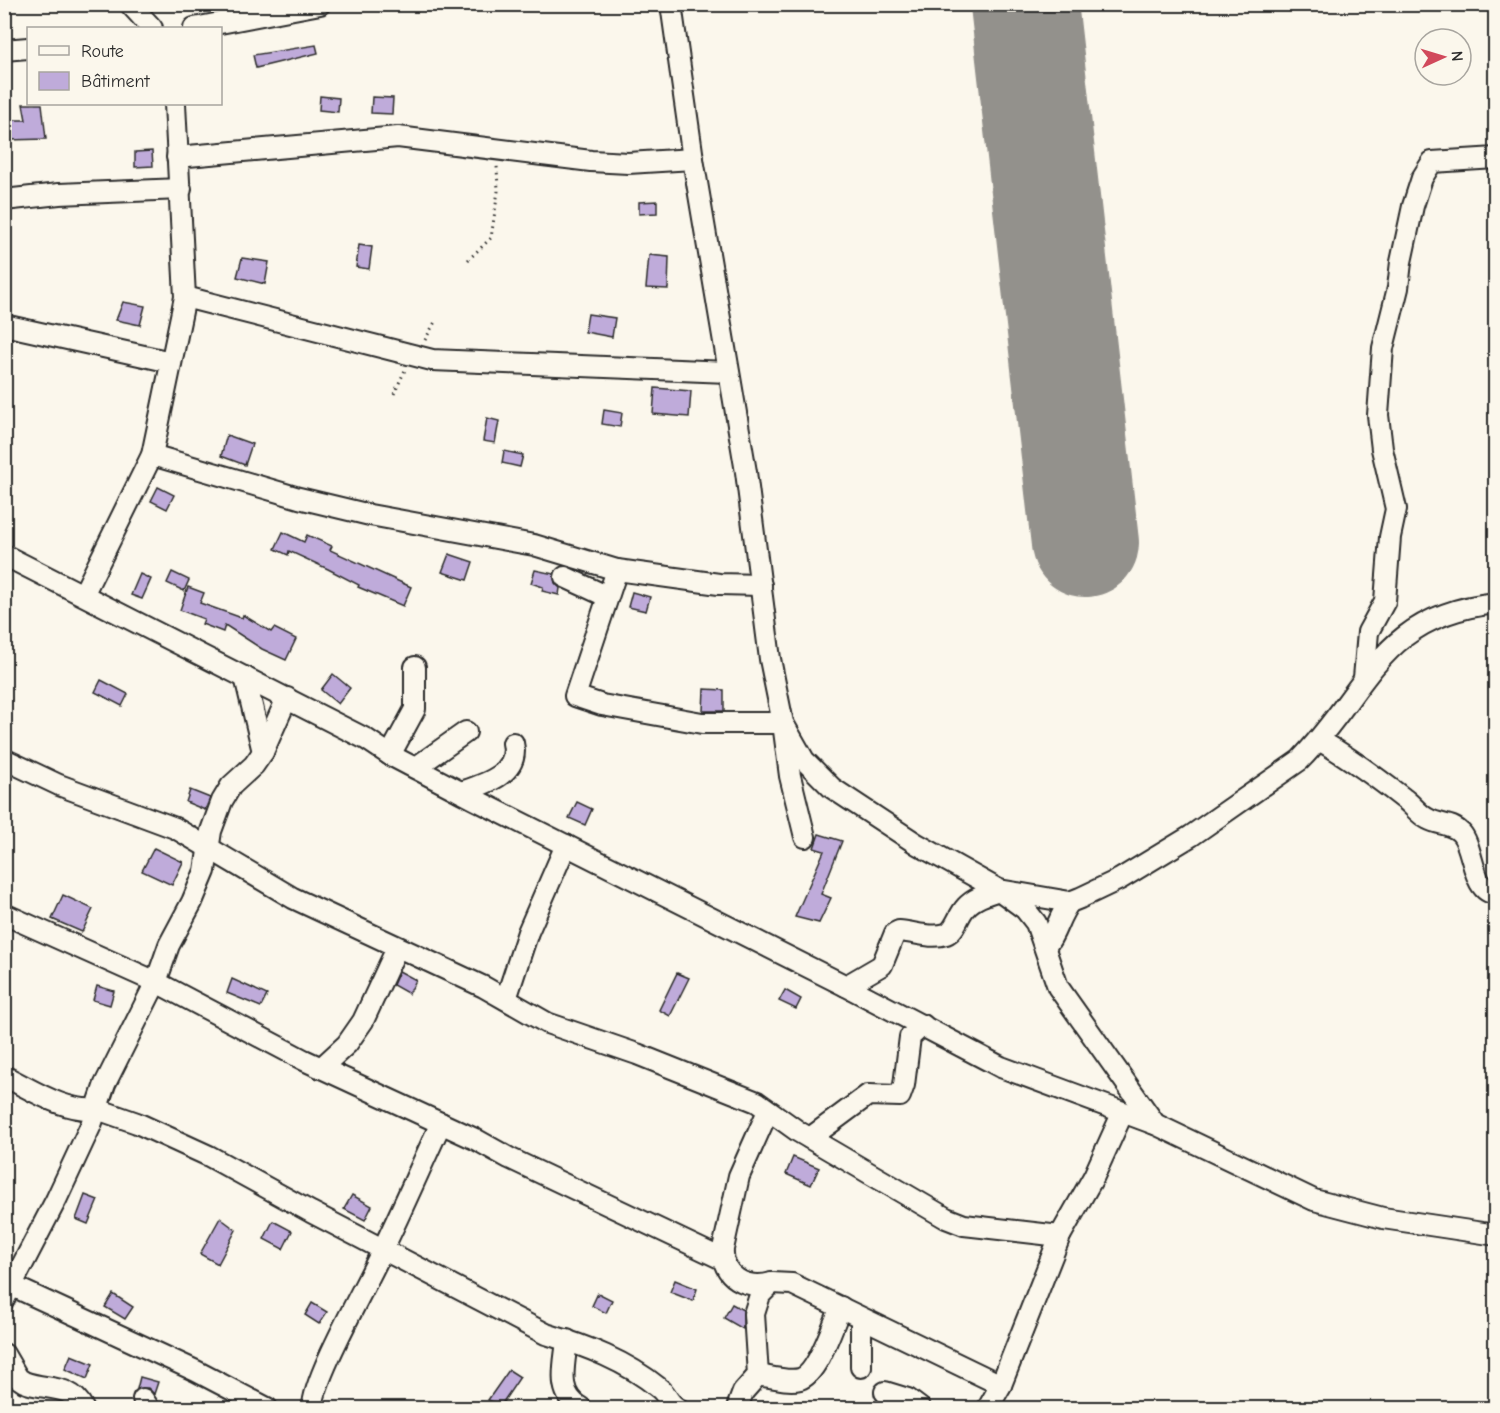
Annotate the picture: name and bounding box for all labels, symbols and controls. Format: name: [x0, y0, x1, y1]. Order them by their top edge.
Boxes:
legend: [27, 27, 222, 105]
north arrow: [1413, 27, 1473, 87]
text: Route: [81, 41, 124, 62]
text: N: [1448, 50, 1466, 62]
text: Bâtiment: [81, 71, 151, 92]

